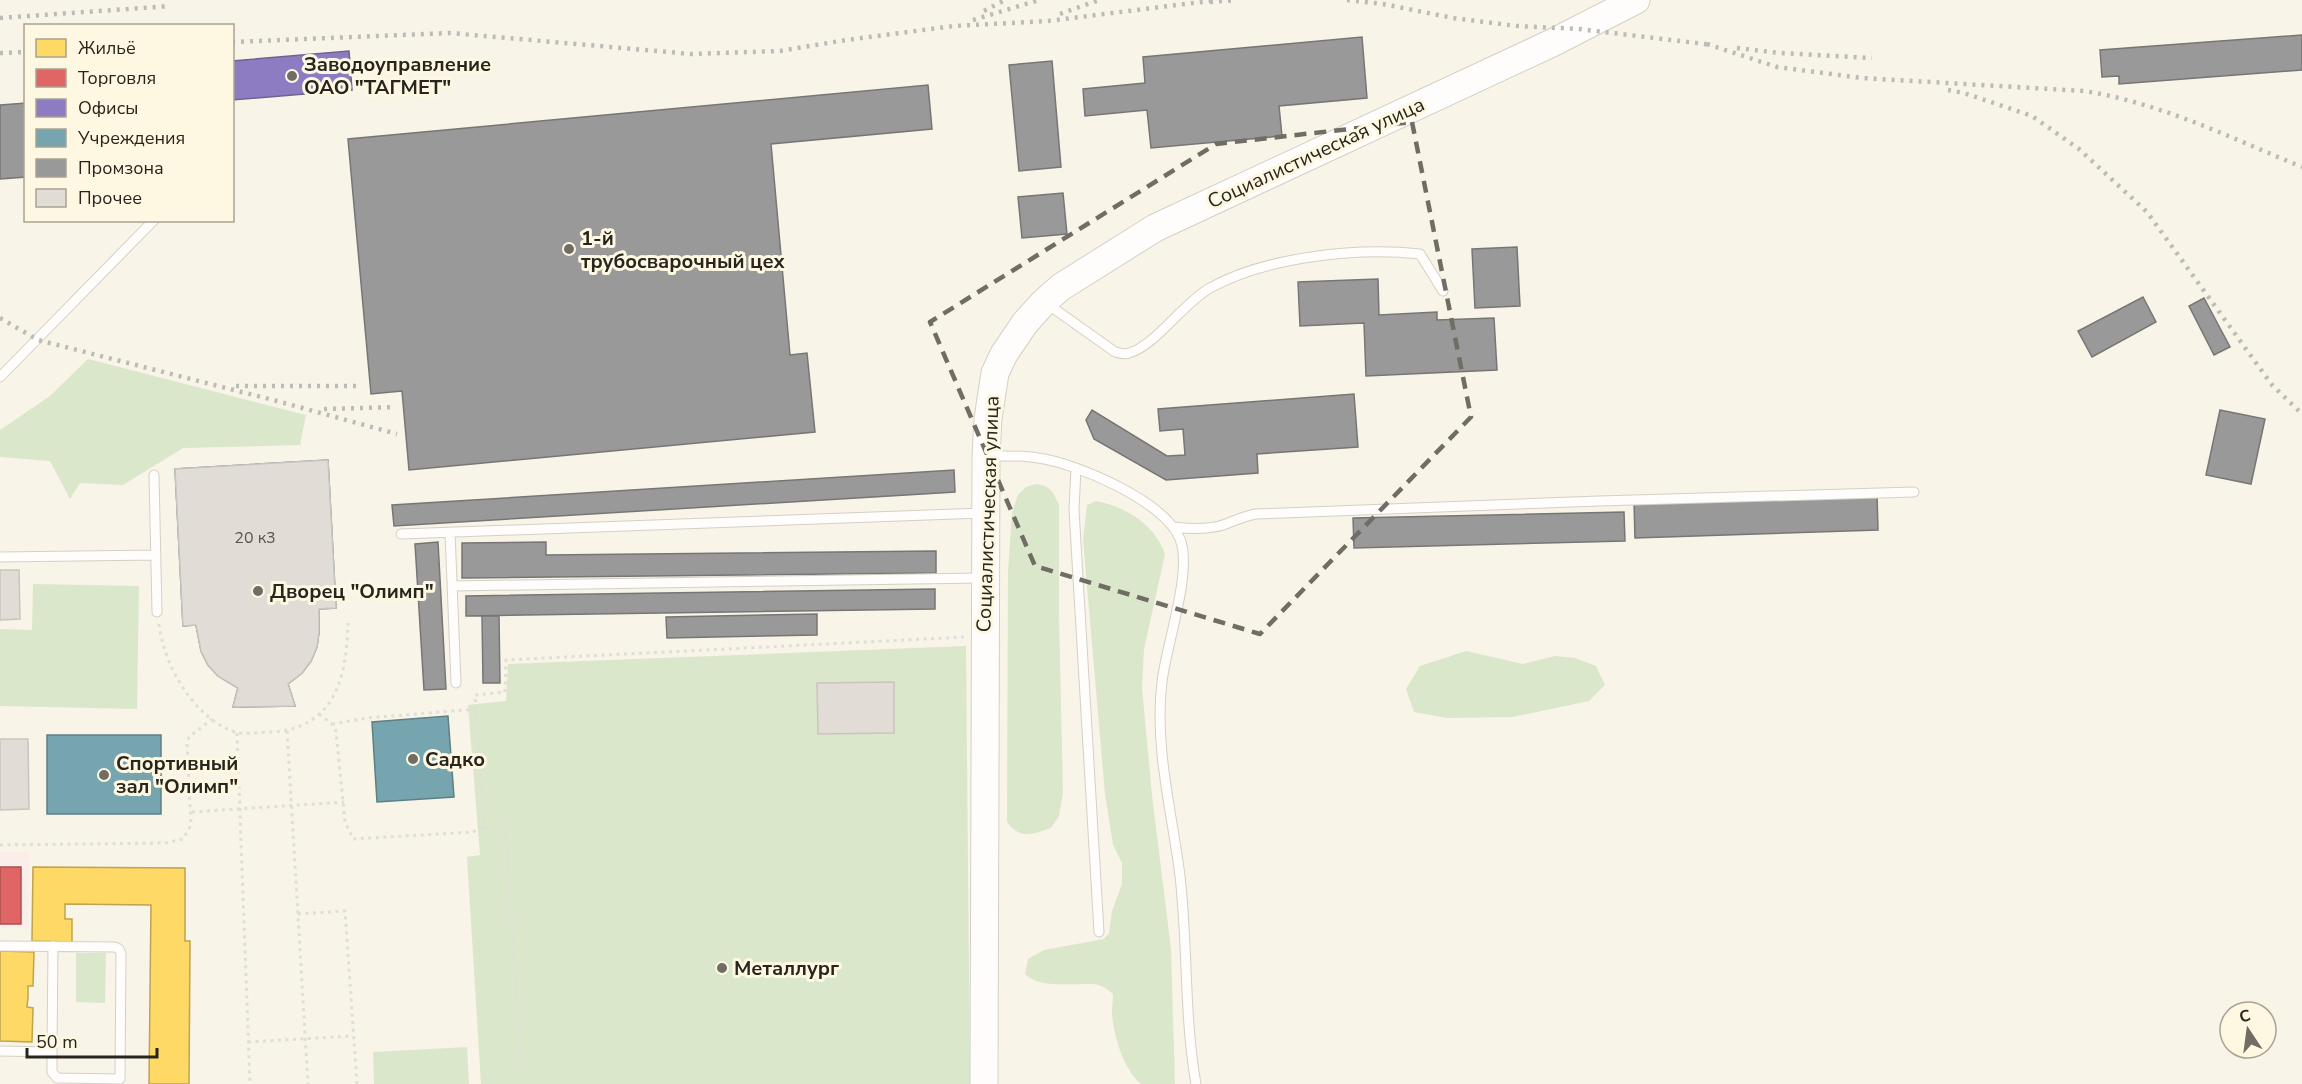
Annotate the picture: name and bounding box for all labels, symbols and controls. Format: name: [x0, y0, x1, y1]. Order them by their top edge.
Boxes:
legend: [24, 24, 234, 222]
text: Жильё: [78, 36, 136, 60]
place label: Заводоуправление ОАО "ТАГМЕТ": [304, 51, 491, 101]
text: Торговля: [78, 66, 156, 90]
marker: Заводоуправление ОАО "ТАГМЕТ": [285, 69, 299, 83]
street label: Социалистическая улица: [1203, 91, 1429, 215]
text: Офисы: [78, 96, 138, 120]
text: Учреждения: [77, 126, 185, 150]
text: Промзона: [78, 156, 164, 180]
text: Прочее: [78, 186, 142, 210]
place label: 1-й трубосварочный цех: [581, 225, 785, 275]
marker: 1-й трубосварочный цех: [562, 242, 576, 256]
street label: Социалистическая улица: [970, 395, 1006, 633]
house number: 20 к3: [234, 527, 276, 549]
place label: Дворец "Олимп": [270, 578, 434, 605]
marker: Дворец "Олимп": [251, 584, 265, 598]
place label: Садко: [425, 746, 485, 773]
place label: Спортивный зал "Олимп": [116, 750, 238, 800]
marker: Садко: [406, 752, 420, 766]
marker: Спортивный зал "Олимп": [97, 768, 111, 782]
place label: Металлург: [734, 955, 839, 982]
marker: Металлург: [715, 961, 729, 975]
north arrow: [2218, 1000, 2278, 1060]
text: С: [2237, 1004, 2253, 1028]
scale bar: [27, 1021, 158, 1059]
text: 50 m: [36, 1030, 78, 1054]

